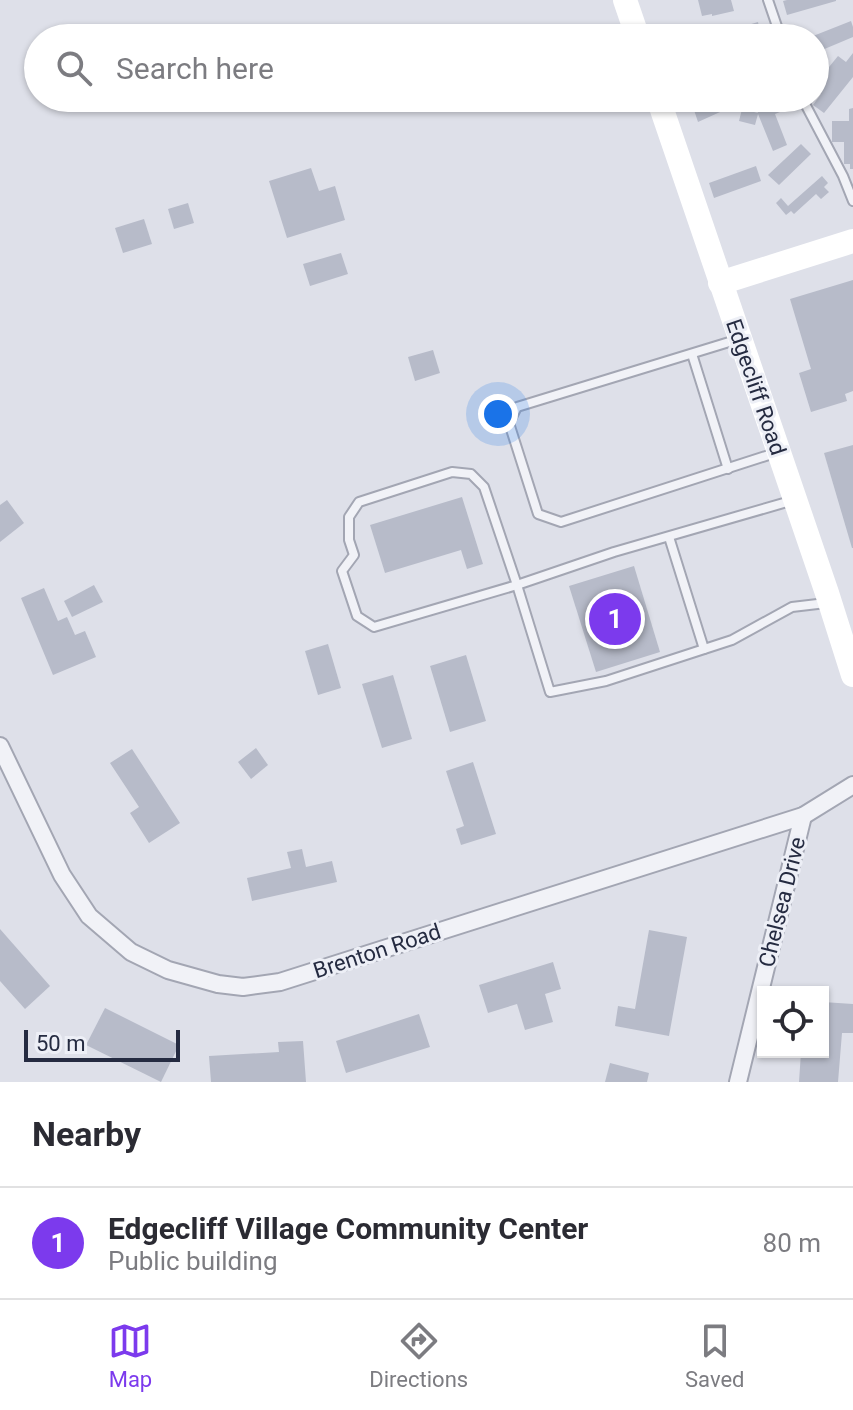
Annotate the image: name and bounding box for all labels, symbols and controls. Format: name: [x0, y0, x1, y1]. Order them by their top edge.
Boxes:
search box: [24, 24, 829, 112]
icon: search: [52, 46, 96, 90]
text: Search here: [116, 51, 274, 86]
street label: Edgecliff Road: [721, 316, 791, 458]
your location: [478, 394, 518, 434]
pin: 1: [589, 589, 641, 649]
street label: Chelsea Drive: [754, 834, 810, 970]
street label: Brenton Road: [310, 919, 444, 983]
map controls: [757, 986, 829, 1058]
button: locate: [757, 986, 829, 1058]
scale bar: [24, 1026, 180, 1062]
text: 50 m: [36, 1031, 85, 1056]
text: Nearby: [32, 1114, 141, 1154]
text: Edgecliff Village Community Center: [108, 1211, 588, 1246]
text: 1: [51, 1228, 65, 1258]
text: 80 m: [763, 1228, 821, 1258]
text: Public building: [108, 1246, 278, 1276]
tab: Map: [108, 1319, 152, 1392]
tab: Directions: [369, 1319, 468, 1392]
tab: Saved: [685, 1319, 745, 1392]

